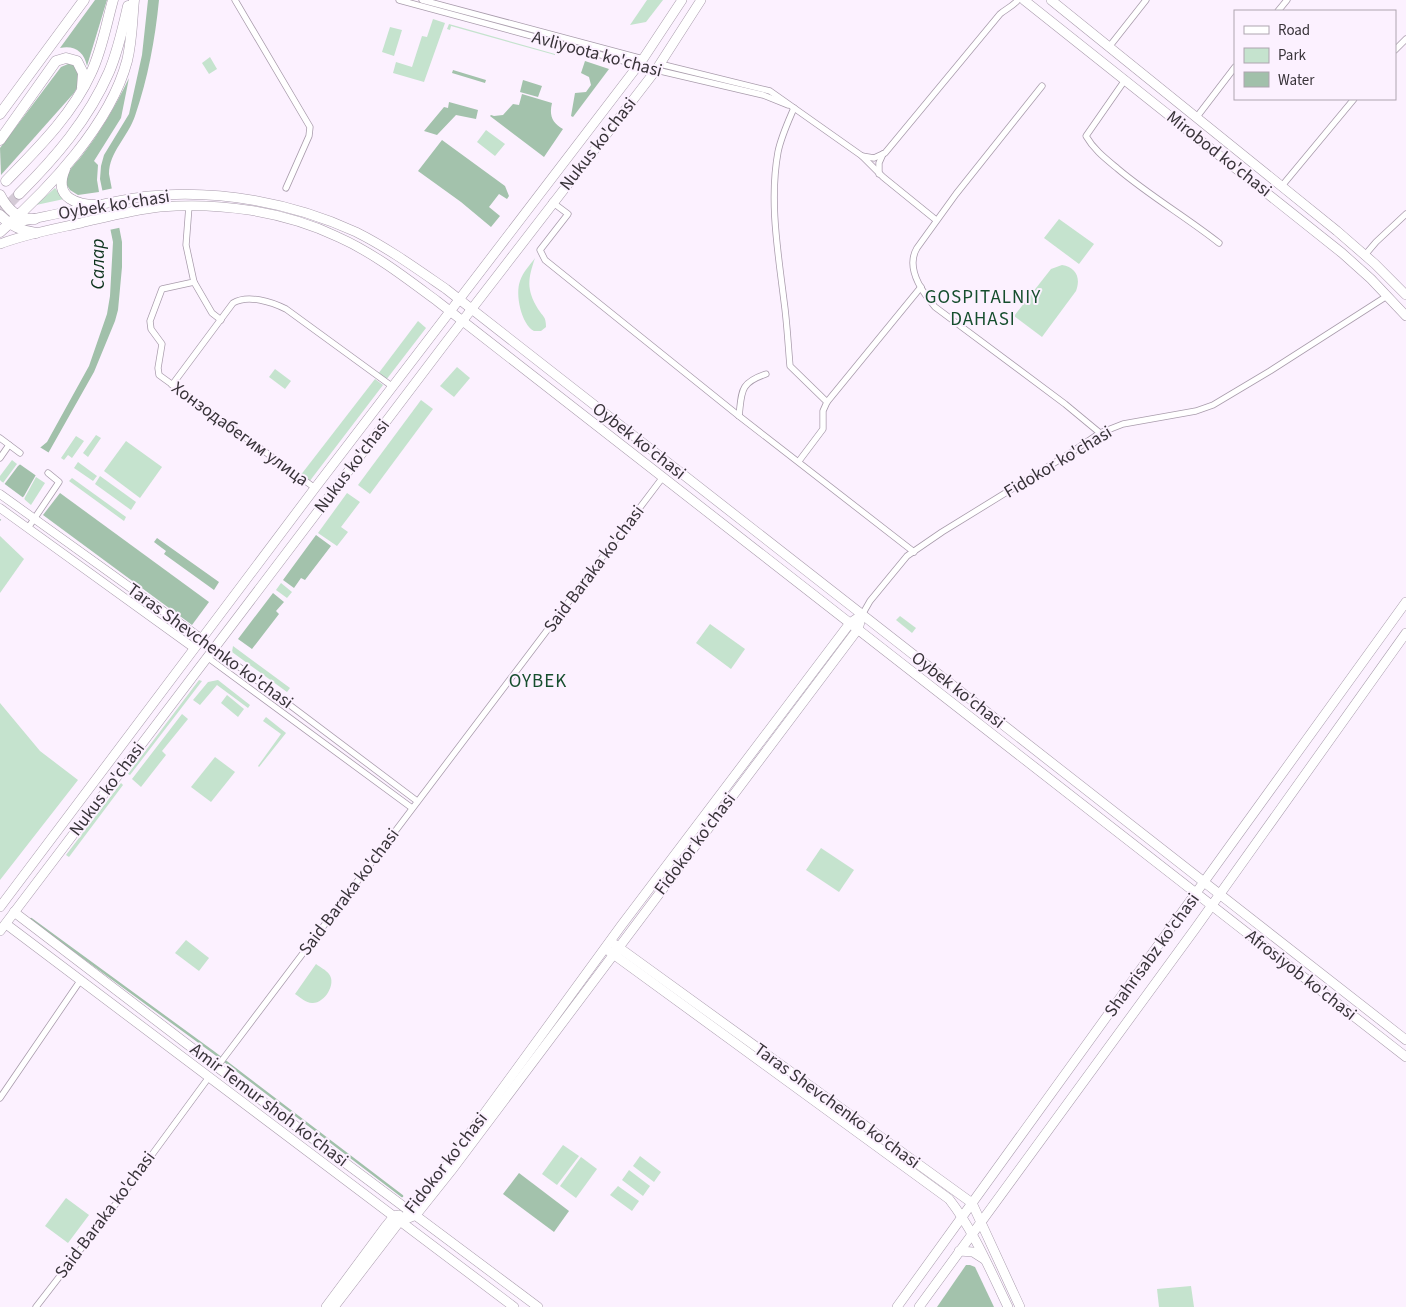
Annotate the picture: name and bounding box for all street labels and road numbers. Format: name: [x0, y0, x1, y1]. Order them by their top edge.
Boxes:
street label: Avliyoota ko'chasi: [529, 25, 665, 83]
street label: Nukus ko'chasi: [554, 92, 642, 196]
street label: Mirobod ko'chasi: [1161, 105, 1277, 203]
street label: Oybek ko'chasi: [56, 184, 172, 226]
street label: Хонзодабегим улица: [166, 376, 314, 492]
street label: Oybek ko'chasi: [587, 396, 691, 486]
street label: Nukus ko'chasi: [308, 414, 396, 518]
street label: Fidokor ko'chasi: [999, 420, 1117, 504]
street label: Said Baraka ko'chasi: [538, 500, 650, 638]
street label: Taras Shevchenko ko'chasi: [122, 577, 298, 715]
street label: Oybek ko'chasi: [906, 645, 1010, 735]
street label: Nukus ko'chasi: [63, 737, 151, 841]
street label: Fidokor ko'chasi: [648, 788, 742, 900]
street label: Said Baraka ko'chasi: [293, 823, 405, 961]
street label: Shahrisabz ko'chasi: [1099, 888, 1205, 1022]
street label: Afrosiyob ko'chasi: [1240, 924, 1362, 1026]
street label: Amir Temur shoh ko'chasi: [185, 1037, 353, 1173]
street label: Taras Shevchenko ko'chasi: [749, 1037, 925, 1175]
street label: Fidokor ko'chasi: [399, 1107, 493, 1219]
street label: Said Baraka ko'chasi: [49, 1146, 161, 1284]

